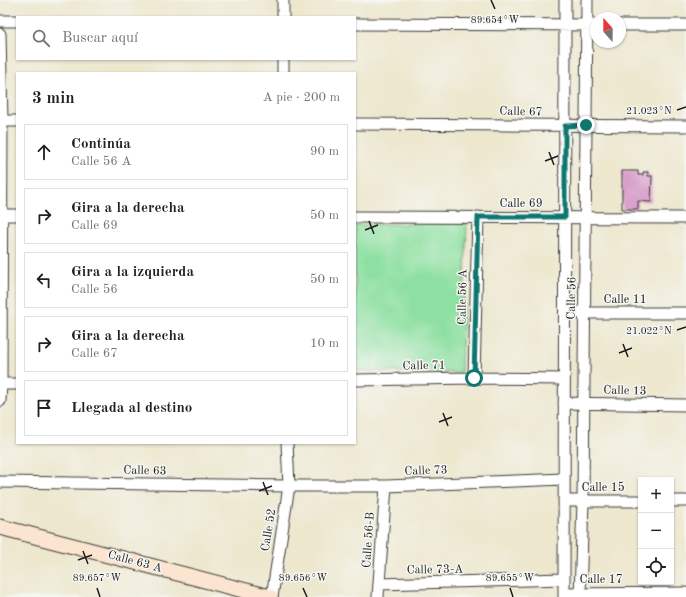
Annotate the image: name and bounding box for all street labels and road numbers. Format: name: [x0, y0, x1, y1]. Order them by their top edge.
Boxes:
street label: Calle 67: [499, 106, 543, 118]
street label: Calle 69: [499, 198, 543, 210]
street label: Calle 56 A: [456, 269, 469, 325]
street label: Calle 56: [565, 276, 578, 320]
street label: Calle 11: [603, 294, 647, 306]
street label: Calle 71: [402, 360, 446, 372]
street label: Calle 13: [603, 385, 647, 397]
street label: Calle 73: [404, 464, 448, 478]
street label: Calle 63: [123, 465, 167, 477]
street label: Calle 15: [581, 481, 625, 494]
street label: Calle 52: [259, 508, 278, 552]
street label: Calle 56-B: [360, 512, 377, 568]
street label: Calle 63 A: [107, 549, 163, 575]
street label: Calle 73-A: [406, 564, 464, 576]
street label: Calle 17: [579, 574, 623, 586]

